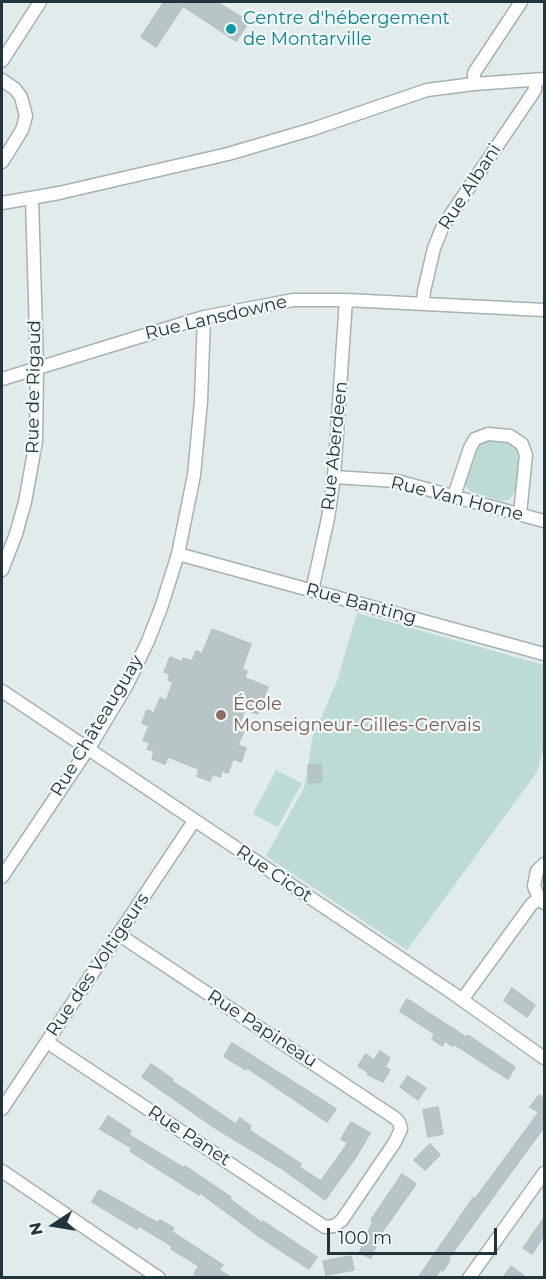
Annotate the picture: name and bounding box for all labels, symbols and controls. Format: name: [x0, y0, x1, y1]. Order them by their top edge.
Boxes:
place label: Centre d'hébergement de Montarville: [243, 8, 450, 50]
marker: Centre d'hébergement de Montarville: [224, 22, 238, 36]
street label: Rue Albani: [434, 140, 506, 234]
street label: Rue Lansdowne: [143, 291, 289, 345]
street label: Rue de Rigaud: [22, 320, 46, 454]
street label: Rue Aberdeen: [317, 380, 353, 512]
street label: Rue Van Horne: [388, 472, 526, 526]
street label: Rue Banting: [303, 579, 419, 629]
street label: Rue Châteauguay: [46, 651, 148, 801]
place label: École Monseigneur-Gilles-Gervais: [233, 694, 481, 736]
marker: École Monseigneur-Gilles-Gervais: [214, 708, 228, 722]
street label: Rue Cicot: [232, 841, 316, 907]
street label: Rue des Voltigeurs: [42, 889, 154, 1041]
street label: Rue Papineau: [203, 985, 321, 1073]
street label: Rue Panet: [144, 1101, 234, 1171]
north arrow: [24, 1195, 84, 1255]
scale bar: [330, 1216, 500, 1254]
text: N: [25, 1221, 47, 1237]
text: 100 m: [338, 1227, 392, 1249]

